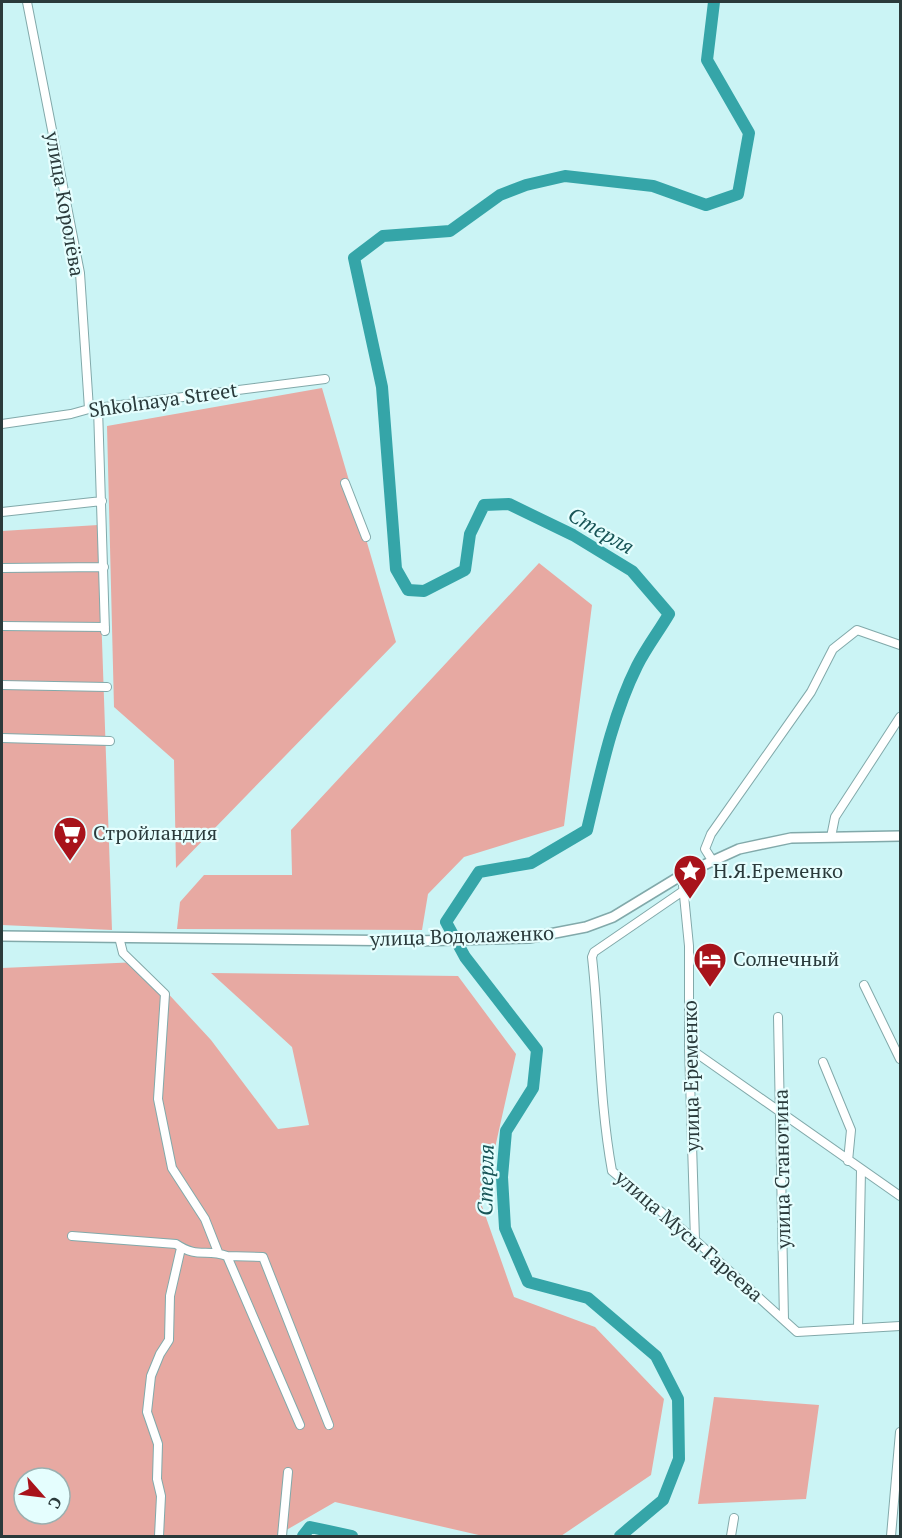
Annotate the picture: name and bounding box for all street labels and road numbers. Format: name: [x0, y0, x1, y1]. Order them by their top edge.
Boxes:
street label: улица Королёва: [39, 128, 92, 279]
street label: Shkolnaya Street: [87, 376, 240, 423]
street label: улица Водолаженко: [369, 919, 554, 952]
street label: улица Еременко: [676, 1000, 705, 1153]
street label: улица Станотина: [767, 1089, 796, 1250]
street label: улица Мусы Гареева: [609, 1163, 769, 1308]

